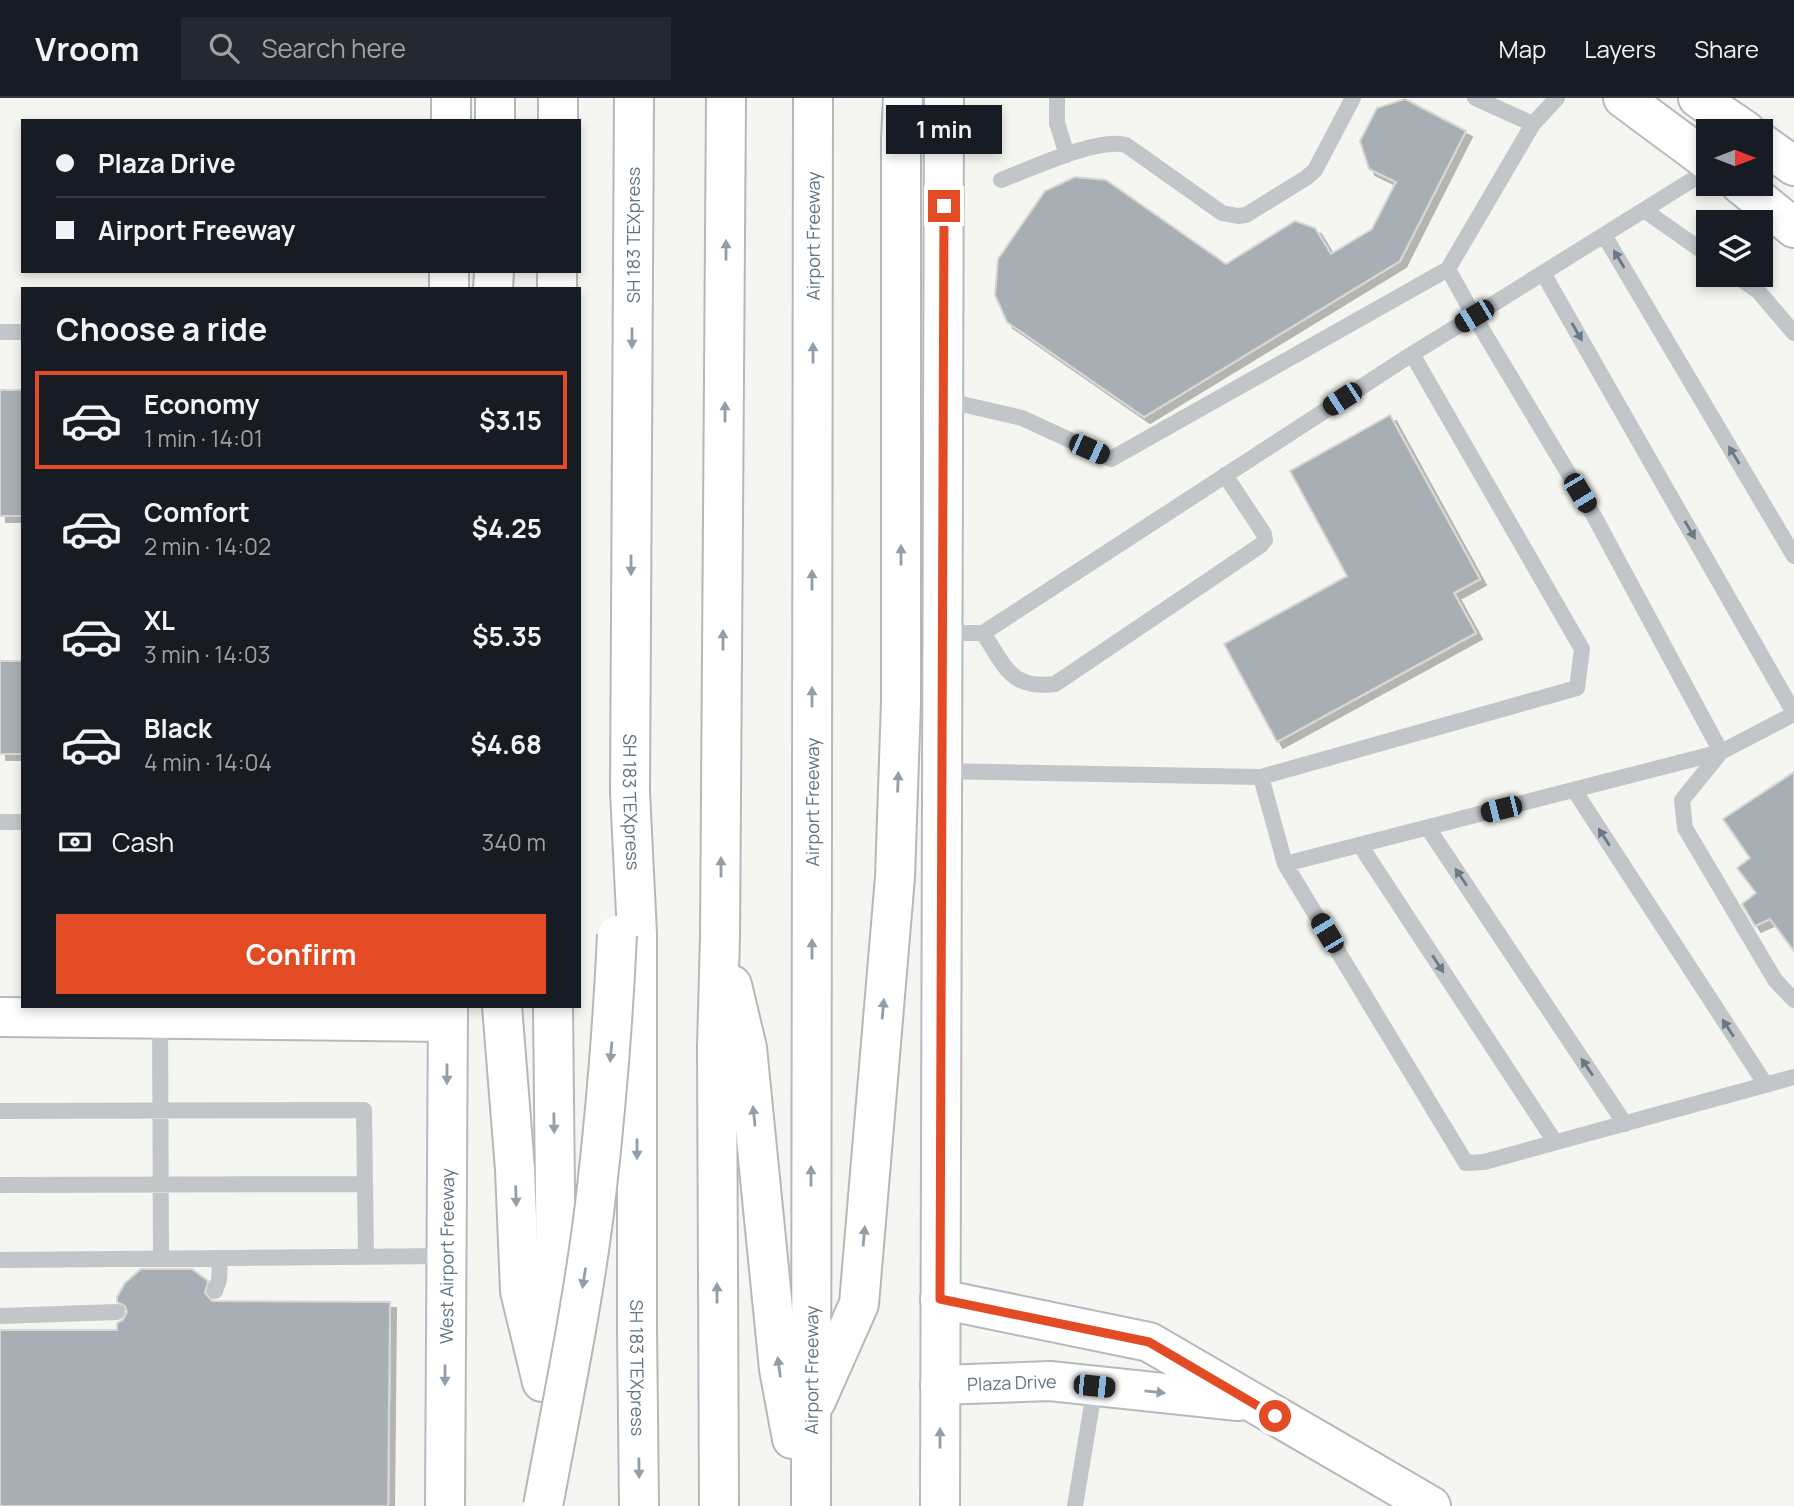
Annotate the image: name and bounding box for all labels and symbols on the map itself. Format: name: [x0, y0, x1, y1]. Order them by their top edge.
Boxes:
callout: 1 min: [886, 105, 1002, 154]
north arrow: [1696, 119, 1773, 196]
street label: SH 183 TEXpress: [621, 167, 645, 303]
street label: Airport Freeway: [801, 171, 825, 301]
route end: [928, 190, 960, 222]
one-way arrow: [720, 239, 732, 261]
one-way arrow: [1612, 250, 1625, 269]
car: [1451, 296, 1498, 336]
one-way arrow: [1571, 322, 1583, 342]
one-way arrow: [626, 327, 638, 349]
one-way arrow: [807, 341, 819, 363]
car: [1319, 379, 1366, 419]
one-way arrow: [719, 401, 731, 423]
car: [1066, 431, 1113, 467]
one-way arrow: [1728, 446, 1741, 465]
car: [1561, 470, 1600, 516]
one-way arrow: [1684, 520, 1696, 539]
one-way arrow: [895, 544, 907, 566]
one-way arrow: [625, 554, 637, 576]
one-way arrow: [806, 569, 818, 591]
one-way arrow: [717, 629, 729, 651]
one-way arrow: [806, 686, 818, 708]
street label: SH 183 TEXpress: [618, 734, 646, 871]
street label: Airport Freeway: [800, 737, 824, 867]
one-way arrow: [893, 771, 904, 793]
car: [1479, 794, 1524, 824]
one-way arrow: [1598, 828, 1611, 847]
one-way arrow: [715, 856, 727, 878]
one-way arrow: [1455, 868, 1468, 887]
car: [1308, 910, 1347, 956]
one-way arrow: [806, 938, 818, 960]
one-way arrow: [1431, 954, 1444, 973]
one-way arrow: [878, 998, 889, 1020]
one-way arrow: [1722, 1018, 1735, 1038]
one-way arrow: [605, 1042, 616, 1064]
one-way arrow: [1581, 1057, 1594, 1077]
one-way arrow: [441, 1064, 453, 1086]
one-way arrow: [748, 1105, 759, 1127]
one-way arrow: [548, 1113, 560, 1135]
one-way arrow: [631, 1138, 643, 1160]
one-way arrow: [805, 1165, 817, 1187]
street label: West Airport Freeway: [434, 1168, 459, 1344]
one-way arrow: [510, 1186, 521, 1208]
one-way arrow: [859, 1225, 870, 1247]
one-way arrow: [578, 1267, 589, 1289]
one-way arrow: [711, 1282, 723, 1304]
street label: SH 183 TEXpress: [625, 1300, 650, 1436]
street label: Airport Freeway: [799, 1305, 823, 1435]
one-way arrow: [774, 1355, 785, 1377]
one-way arrow: [440, 1365, 451, 1387]
street label: Plaza Drive: [967, 1369, 1058, 1396]
car: [1073, 1373, 1116, 1399]
one-way arrow: [1144, 1387, 1166, 1398]
route start: [1259, 1400, 1291, 1432]
one-way arrow: [934, 1427, 946, 1449]
one-way arrow: [633, 1457, 644, 1479]

